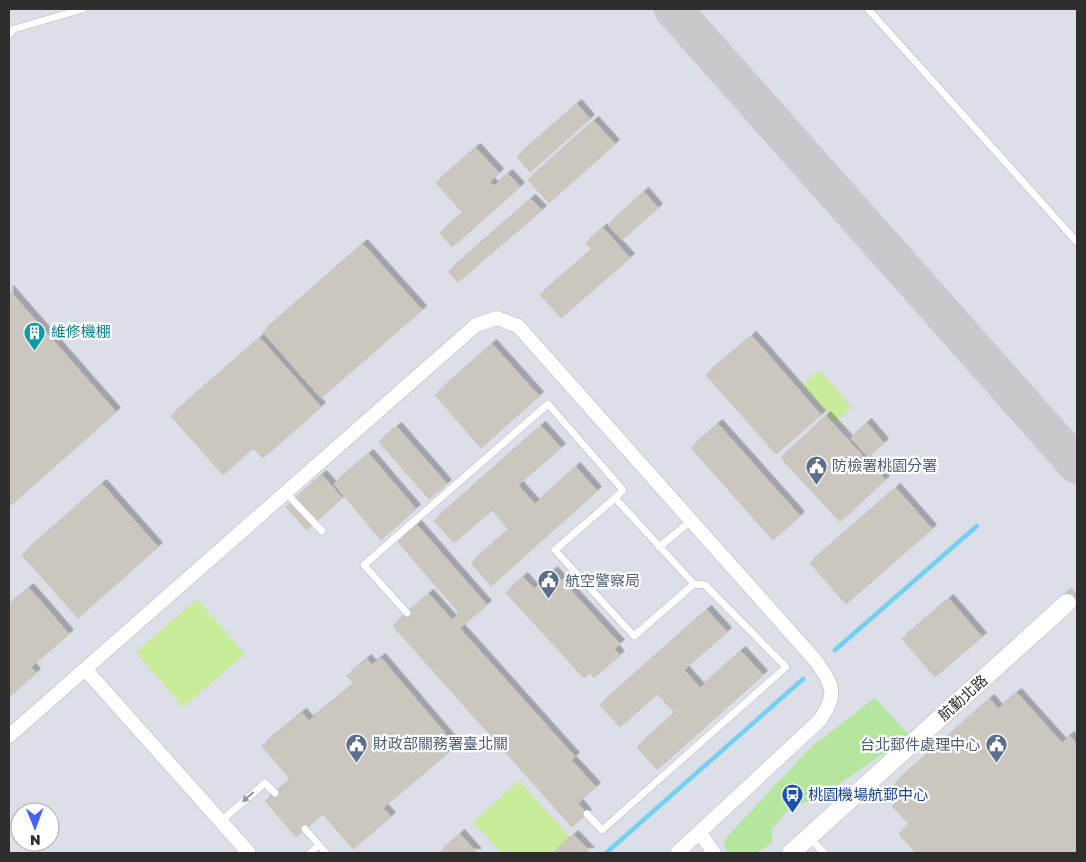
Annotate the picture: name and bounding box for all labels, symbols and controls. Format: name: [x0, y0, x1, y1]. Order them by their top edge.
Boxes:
building icon: 維修機棚: [23, 320, 47, 351]
place label: 維修機棚: [51, 322, 111, 340]
public building icon: 防檢署桃園分署: [804, 454, 828, 485]
place label: 防檢署桃園分署: [832, 456, 937, 474]
public building icon: 航空警察局: [537, 569, 561, 600]
place label: 航空警察局: [565, 571, 640, 589]
street label: 航勤北路: [934, 670, 991, 724]
public building icon: 財政部關務署臺北關: [345, 732, 369, 763]
public building icon: 台北郵件處理中心: [984, 733, 1008, 764]
place label: 財政部關務署臺北關: [373, 734, 508, 752]
place label: 台北郵件處理中心: [860, 735, 980, 753]
bus stop icon: 桃園機場航郵中心: [780, 783, 804, 814]
place label: 桃園機場航郵中心: [808, 785, 928, 803]
one-way arrow: [242, 791, 254, 802]
north arrow: [10, 802, 60, 852]
text: N: [30, 832, 41, 849]

